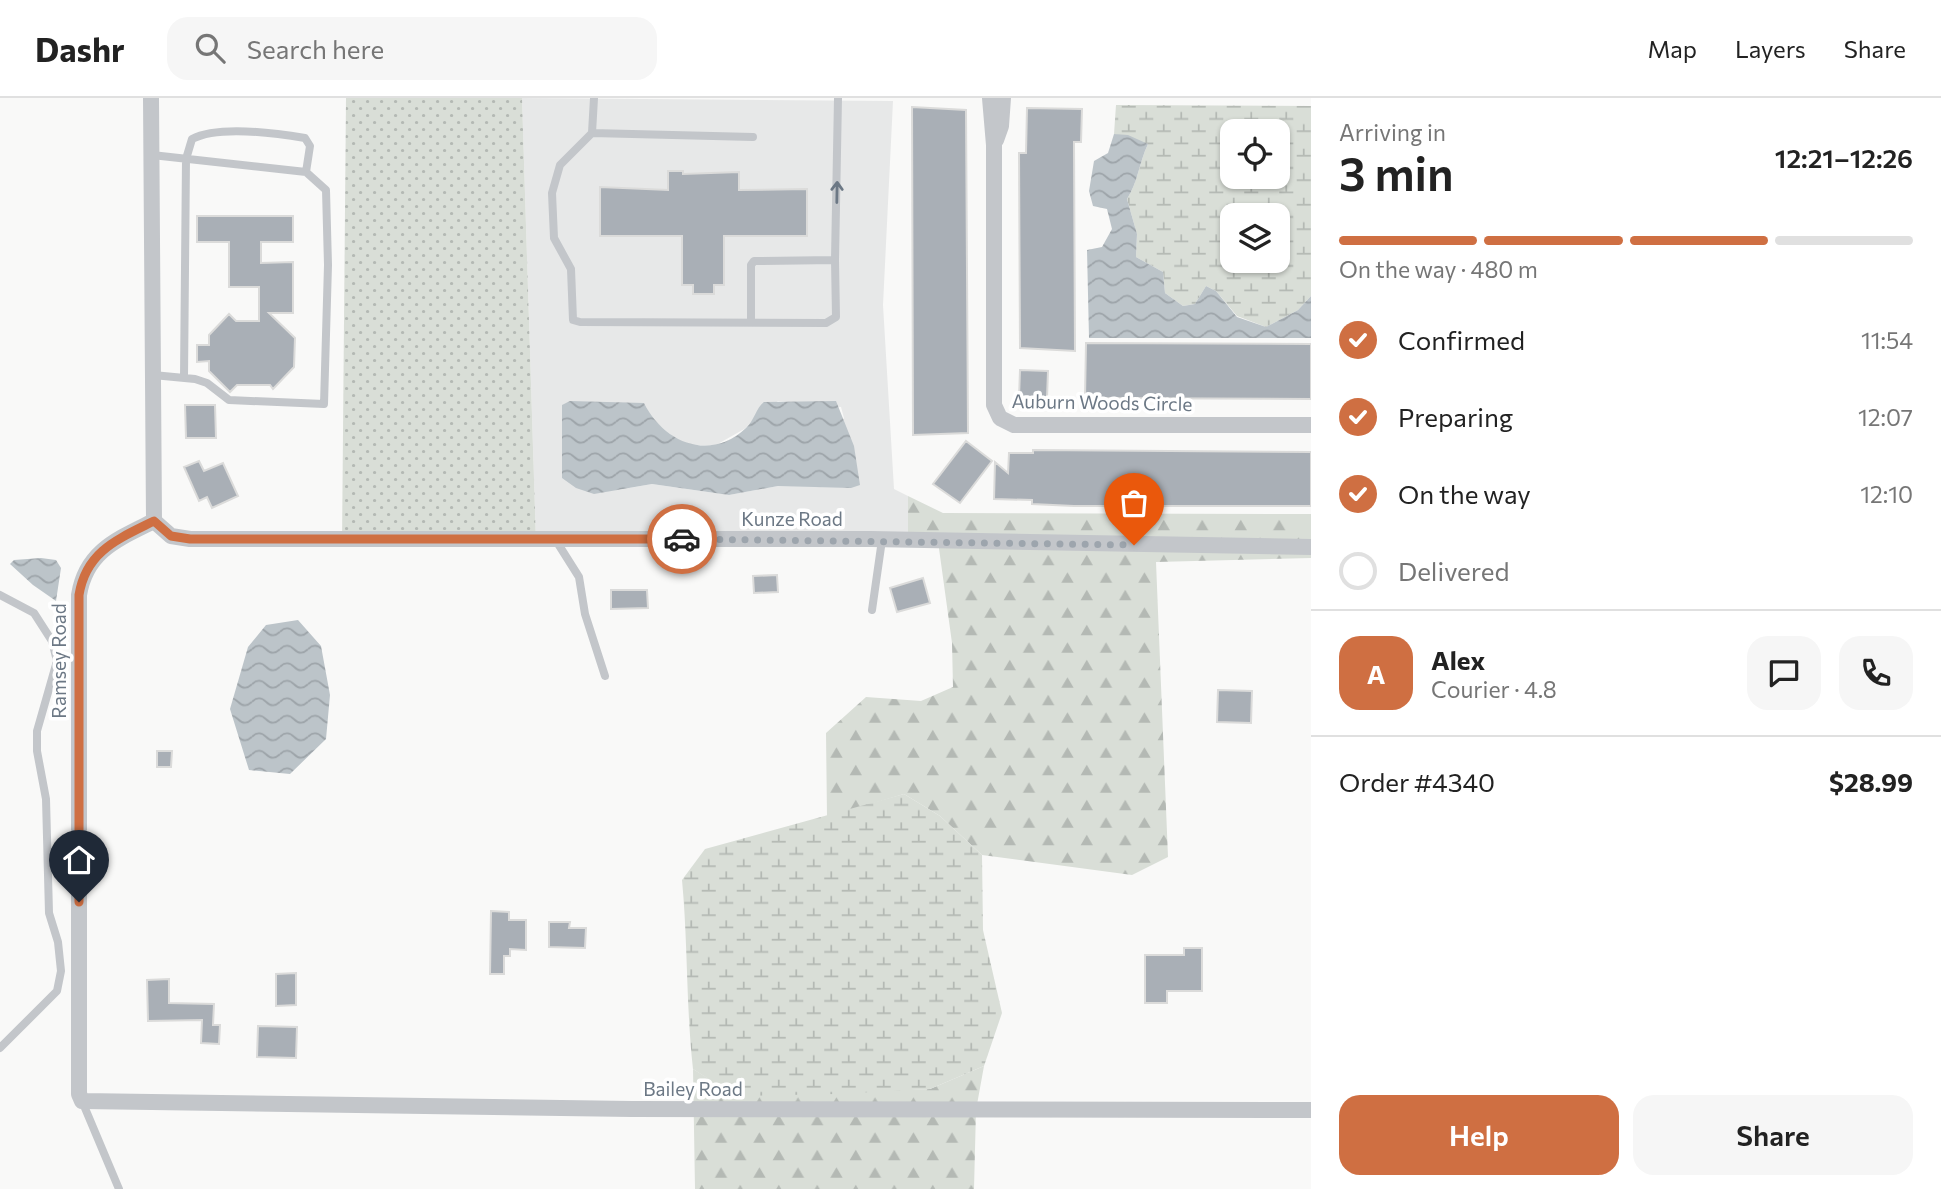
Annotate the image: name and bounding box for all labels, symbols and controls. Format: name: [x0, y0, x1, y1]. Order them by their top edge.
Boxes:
search box: [167, 17, 657, 80]
text: Dashr: [35, 28, 125, 69]
icon: search: [191, 29, 229, 67]
text: Search here: [247, 33, 384, 64]
text: Map: [1648, 34, 1697, 63]
text: Layers: [1735, 34, 1806, 63]
text: Share: [1844, 34, 1906, 63]
text: Arriving in: [1339, 118, 1446, 146]
map controls: [1220, 119, 1290, 273]
button: locate: [1220, 119, 1290, 189]
text: 12:21–12:26: [1775, 142, 1913, 173]
text: 3 min: [1339, 144, 1454, 200]
one-way arrow: [830, 180, 843, 203]
button: layers: [1220, 203, 1290, 273]
text: On the way · 480 m: [1339, 255, 1538, 283]
icon: check: [1339, 321, 1377, 359]
text: Confirmed: [1398, 324, 1525, 355]
text: 11:54: [1861, 326, 1913, 354]
street label: Auburn Woods Circle: [1011, 389, 1193, 415]
icon: check: [1339, 398, 1377, 436]
text: Preparing: [1398, 401, 1513, 432]
text: 12:07: [1858, 403, 1913, 431]
pin: [1104, 473, 1164, 545]
icon: check: [1339, 475, 1377, 513]
text: On the way: [1398, 478, 1531, 509]
text: 12:10: [1860, 480, 1913, 508]
icon: bag: [1115, 484, 1153, 522]
courier: [647, 504, 717, 574]
street label: Kunze Road: [741, 507, 843, 530]
icon: car: [663, 520, 701, 558]
text: Delivered: [1398, 555, 1509, 586]
street label: Ramsey Road: [47, 603, 70, 719]
button: chat: [1747, 636, 1821, 710]
button: phone: [1839, 636, 1913, 710]
text: Alex: [1431, 644, 1485, 675]
text: A: [1367, 658, 1385, 689]
text: Courier · 4.8: [1431, 675, 1557, 703]
text: Order #4340: [1339, 766, 1495, 797]
text: $28.99: [1829, 766, 1913, 797]
pin: [49, 830, 109, 902]
icon: home: [60, 841, 98, 879]
street label: Bailey Road: [643, 1077, 743, 1100]
button: Help: [1339, 1095, 1619, 1175]
button: Share: [1633, 1095, 1913, 1175]

